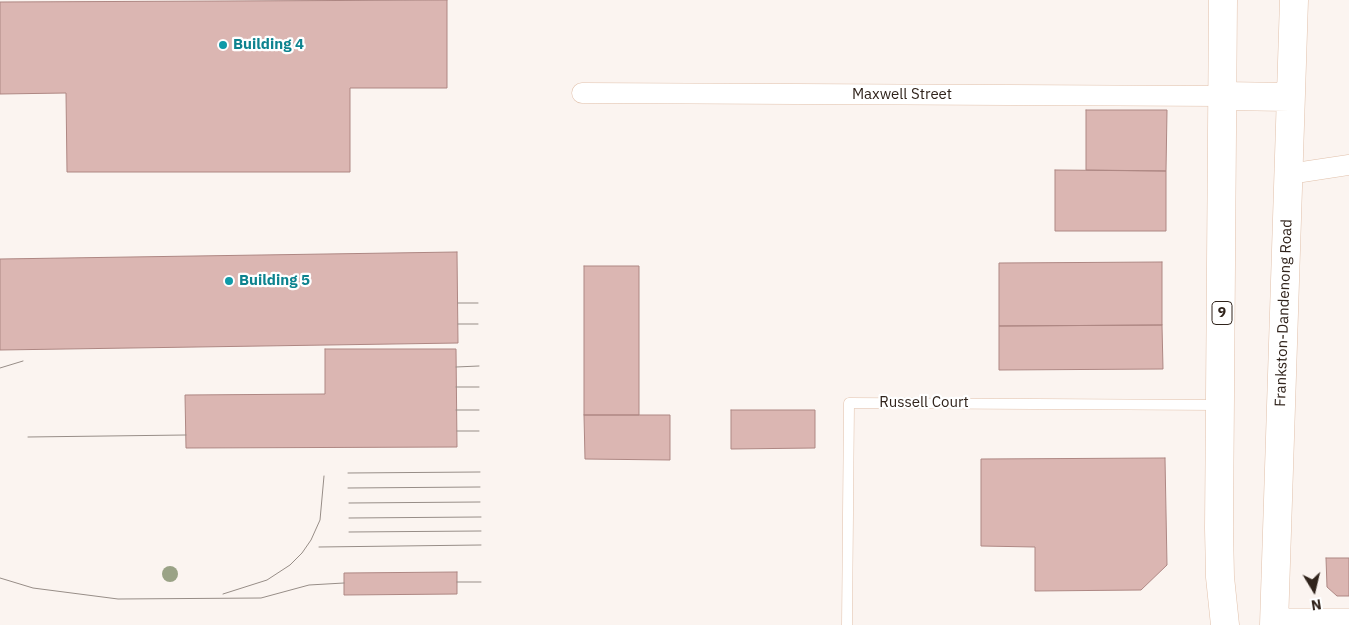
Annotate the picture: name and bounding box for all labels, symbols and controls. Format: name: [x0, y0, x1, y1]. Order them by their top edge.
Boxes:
place label: Building 4: [233, 36, 304, 54]
marker: Building 4: [217, 39, 229, 51]
street label: Maxwell Street: [852, 86, 952, 104]
street label: Frankston-Dandenong Road: [1272, 219, 1296, 407]
place label: Building 5: [239, 272, 310, 290]
marker: Building 5: [223, 275, 235, 287]
road number: 9: [1212, 302, 1232, 324]
street label: Russell Court: [879, 394, 969, 412]
north arrow: [1289, 565, 1339, 615]
text: N: [1310, 595, 1323, 614]

